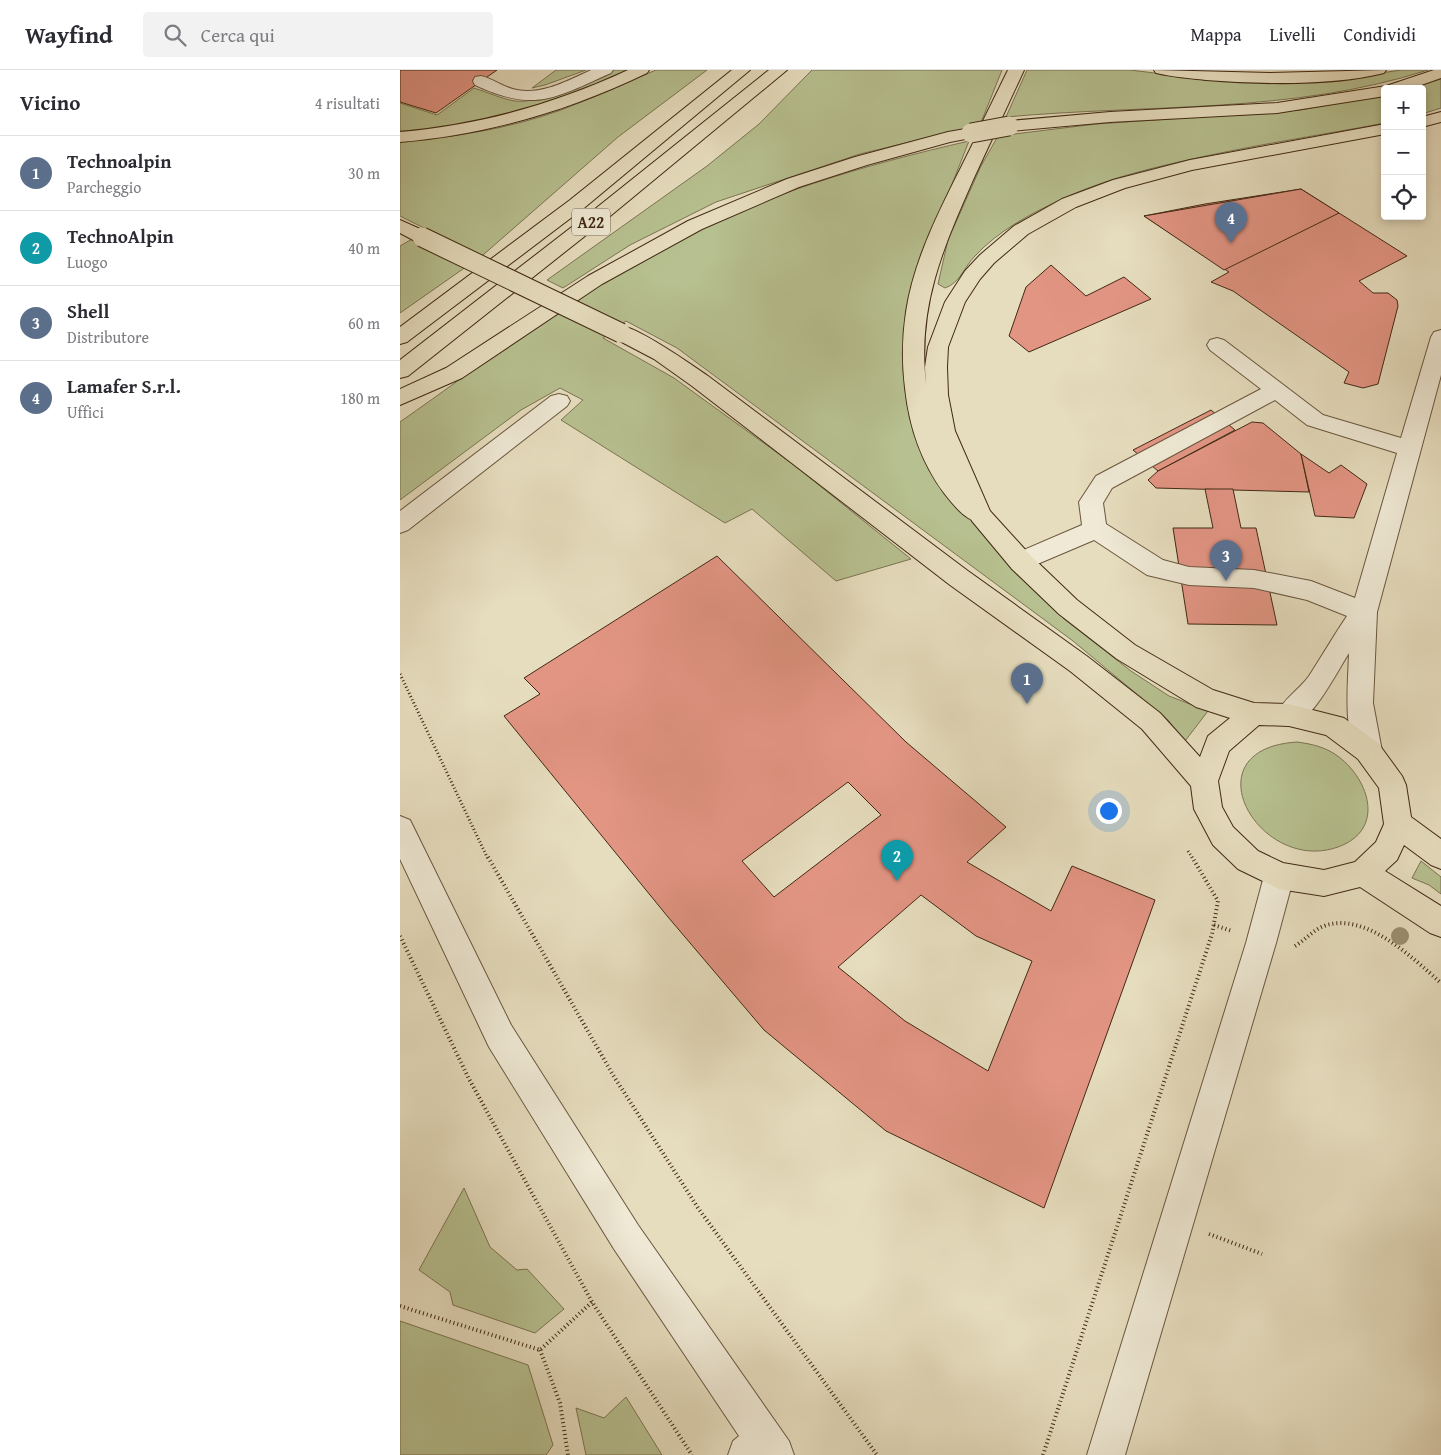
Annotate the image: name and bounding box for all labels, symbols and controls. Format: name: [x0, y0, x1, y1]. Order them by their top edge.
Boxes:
search box: [143, 12, 493, 57]
text: Wayfind: [25, 17, 113, 52]
icon: search: [161, 21, 189, 49]
text: Cerca qui: [201, 21, 275, 49]
text: Mappa: [1190, 21, 1242, 48]
text: Livelli: [1270, 21, 1316, 48]
text: Condividi: [1344, 21, 1416, 48]
map controls: [1381, 85, 1426, 220]
button: +: [1381, 85, 1426, 130]
text: Vicino: [20, 87, 80, 118]
text: 4 risultati: [315, 91, 380, 115]
button: −: [1381, 130, 1426, 175]
text: Technoalpin: [67, 147, 171, 175]
text: 1: [32, 161, 40, 185]
text: 30 m: [348, 161, 380, 185]
text: Parcheggio: [67, 175, 141, 199]
button: locate: [1381, 175, 1426, 220]
pin: 4: [1215, 202, 1247, 243]
road number: A22: [572, 208, 610, 236]
text: TechnoAlpin: [67, 222, 174, 250]
text: 2: [32, 236, 40, 260]
text: 40 m: [348, 236, 380, 260]
text: Luogo: [67, 250, 108, 274]
text: Shell: [67, 297, 109, 325]
text: 3: [32, 311, 40, 335]
text: 60 m: [348, 311, 380, 335]
text: Distributore: [67, 325, 149, 349]
text: Lamafer S.r.l.: [67, 372, 181, 400]
text: 4: [32, 386, 40, 410]
text: 180 m: [340, 386, 380, 410]
text: Uffici: [67, 400, 104, 424]
pin: 3: [1210, 540, 1242, 581]
pin: 1: [1011, 663, 1043, 704]
your location: [1096, 798, 1122, 824]
pin: 2: [881, 840, 913, 881]

